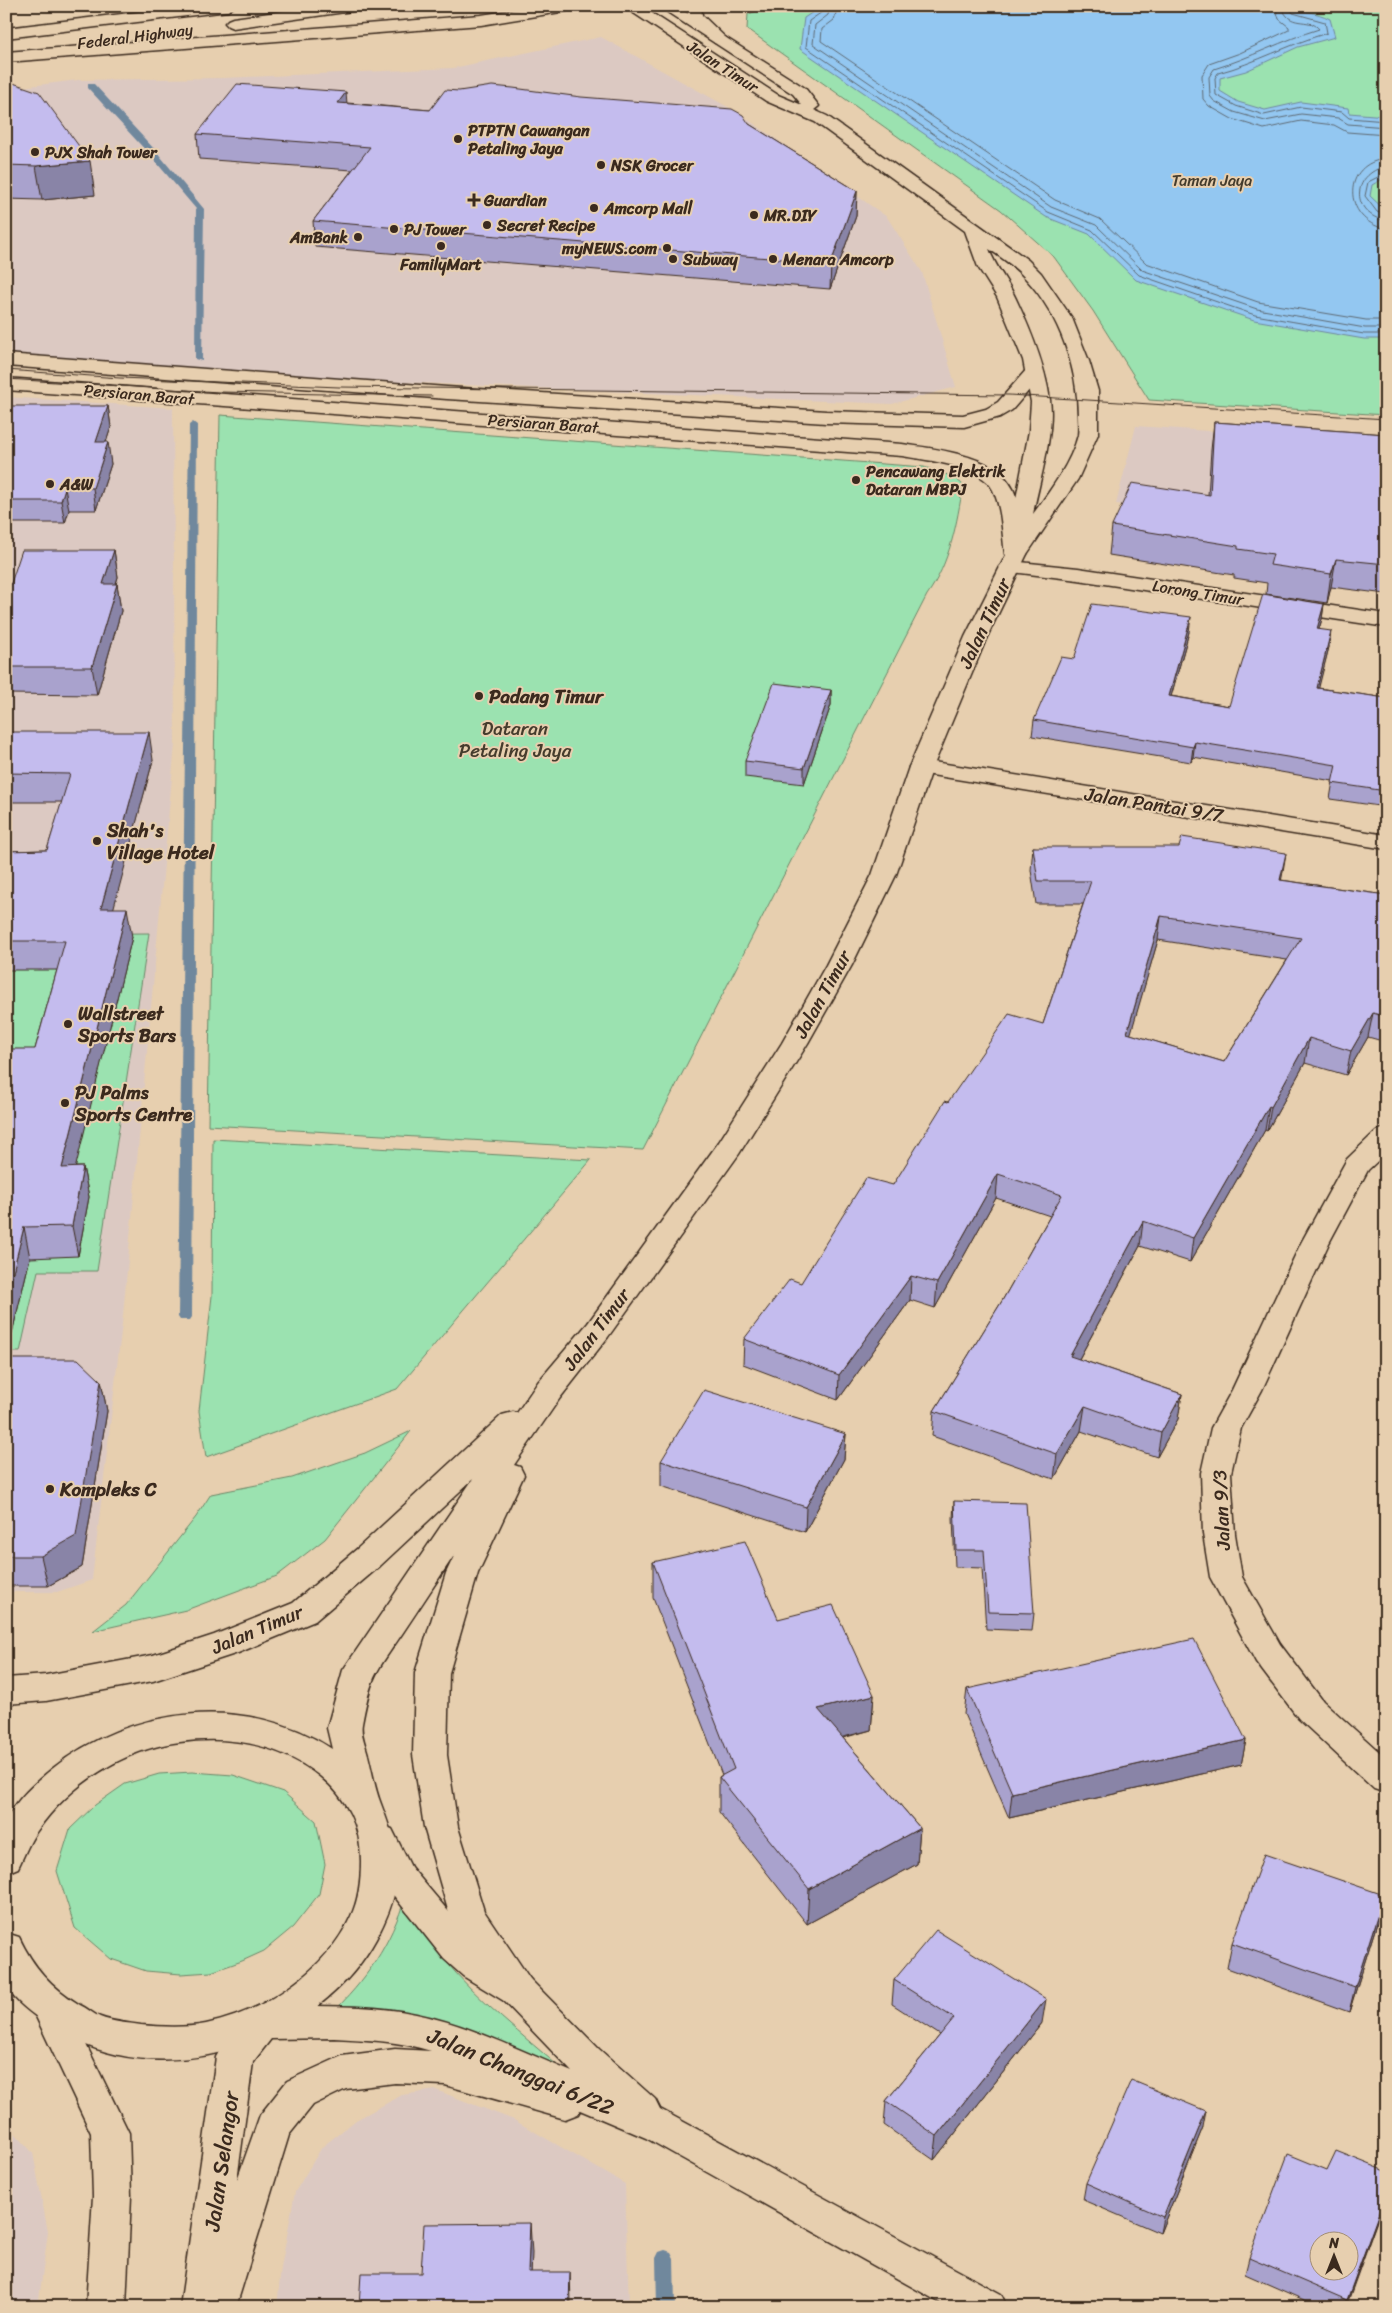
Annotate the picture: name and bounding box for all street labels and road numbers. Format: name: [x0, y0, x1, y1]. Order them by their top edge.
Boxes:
street label: Federal Highway: [75, 15, 195, 58]
street label: Jalan Timur: [680, 32, 766, 101]
street label: Persiaran Barat: [82, 375, 196, 414]
street label: Persiaran Barat: [487, 405, 600, 442]
street label: Jalan Timur: [949, 571, 1020, 675]
street label: Lorong Timur: [1150, 571, 1247, 614]
street label: Jalan Pantai 9/7: [1081, 777, 1227, 832]
street label: Jalan Timur: [784, 943, 861, 1045]
street label: Jalan Timur: [554, 1280, 639, 1379]
street label: Jalan 9/3: [1203, 1469, 1240, 1552]
street label: Jalan Timur: [205, 1595, 309, 1664]
street label: Jalan Changgai 6/22: [421, 2016, 620, 2127]
street label: Jalan Selangor: [192, 2087, 251, 2235]

